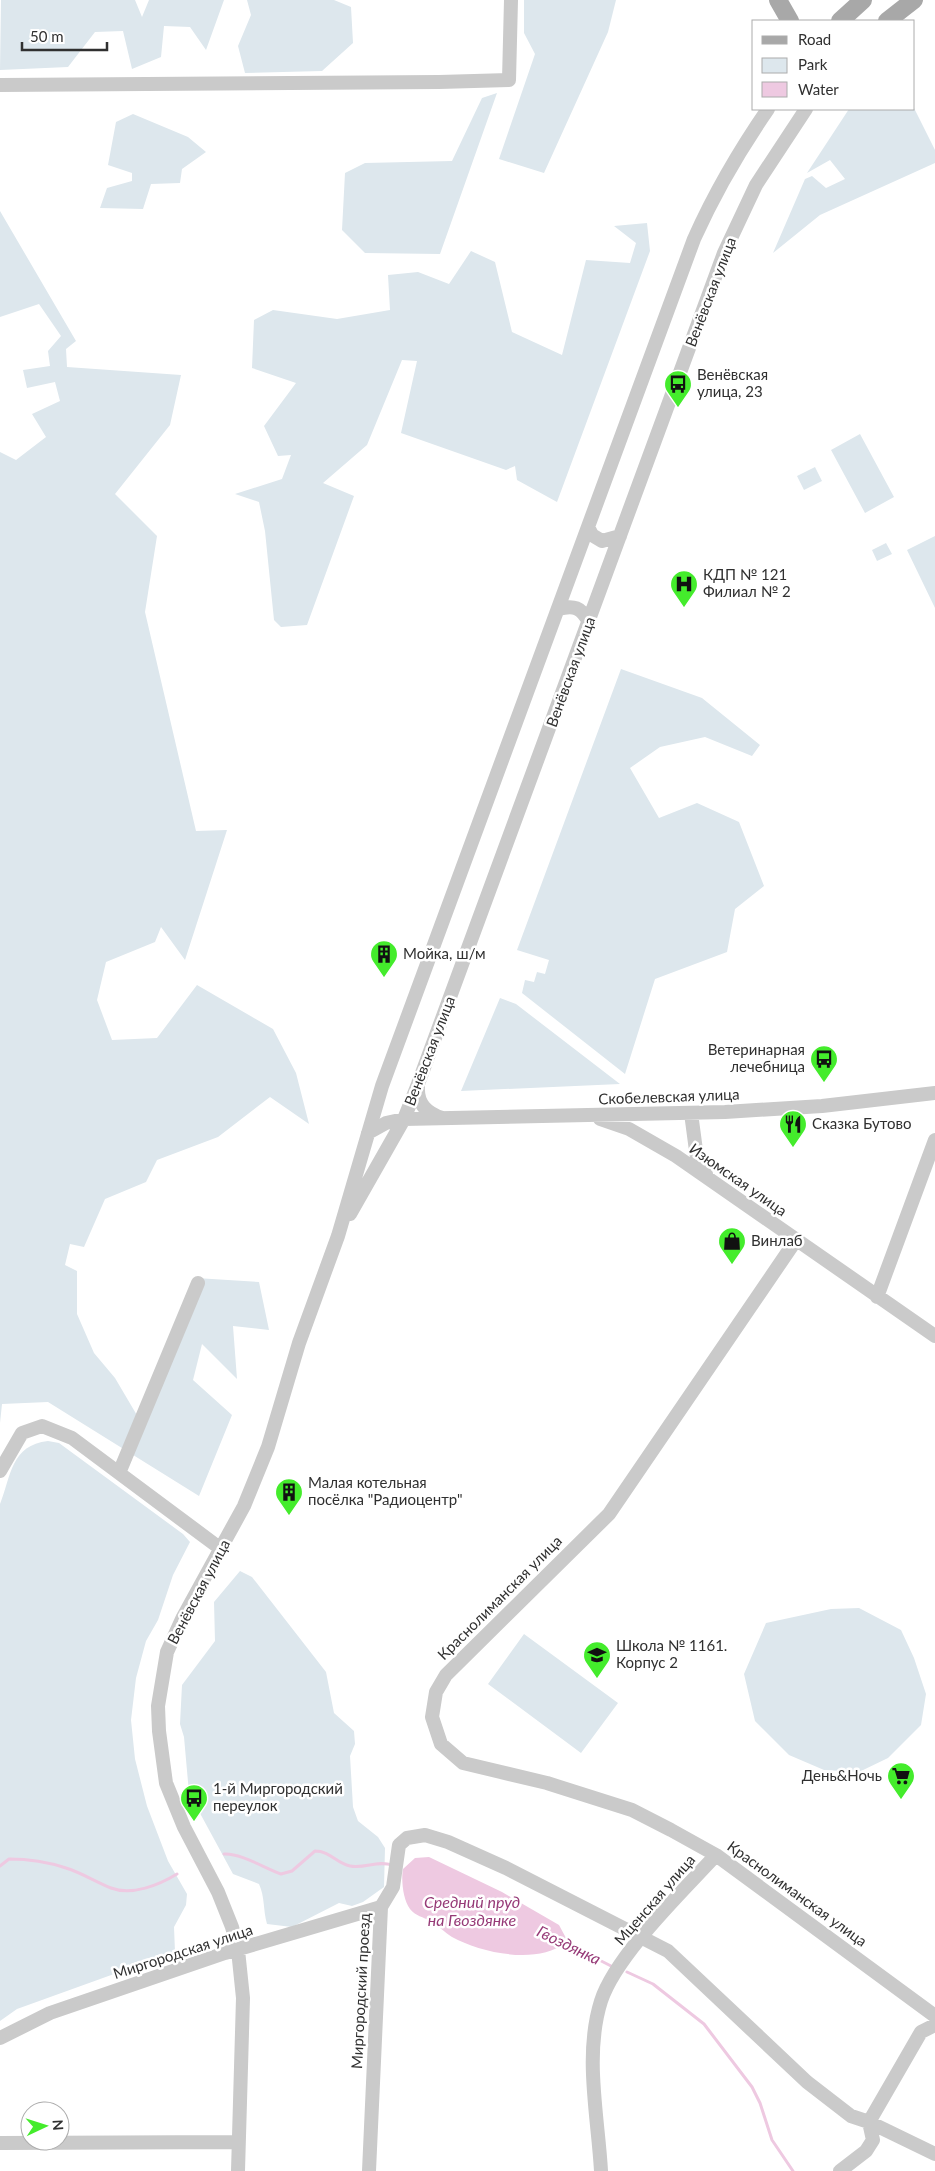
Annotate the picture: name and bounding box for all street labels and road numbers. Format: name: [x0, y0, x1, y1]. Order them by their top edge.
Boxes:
street label: Венёвская улица: [681, 234, 739, 349]
street label: Венёвская улица: [542, 614, 598, 729]
street label: Венёвская улица: [400, 993, 458, 1108]
street label: Скобелевская улица: [598, 1085, 740, 1107]
street label: Изюмская улица: [686, 1139, 791, 1220]
street label: Краснолиманская улица: [433, 1531, 565, 1663]
street label: Венёвская улица: [163, 1536, 233, 1647]
street label: Краснолиманская улица: [724, 1836, 871, 1950]
street label: Мценская улица: [610, 1851, 698, 1948]
street label: Миргородский проезд: [347, 1912, 373, 2069]
street label: Миргородская улица: [111, 1920, 255, 1982]

